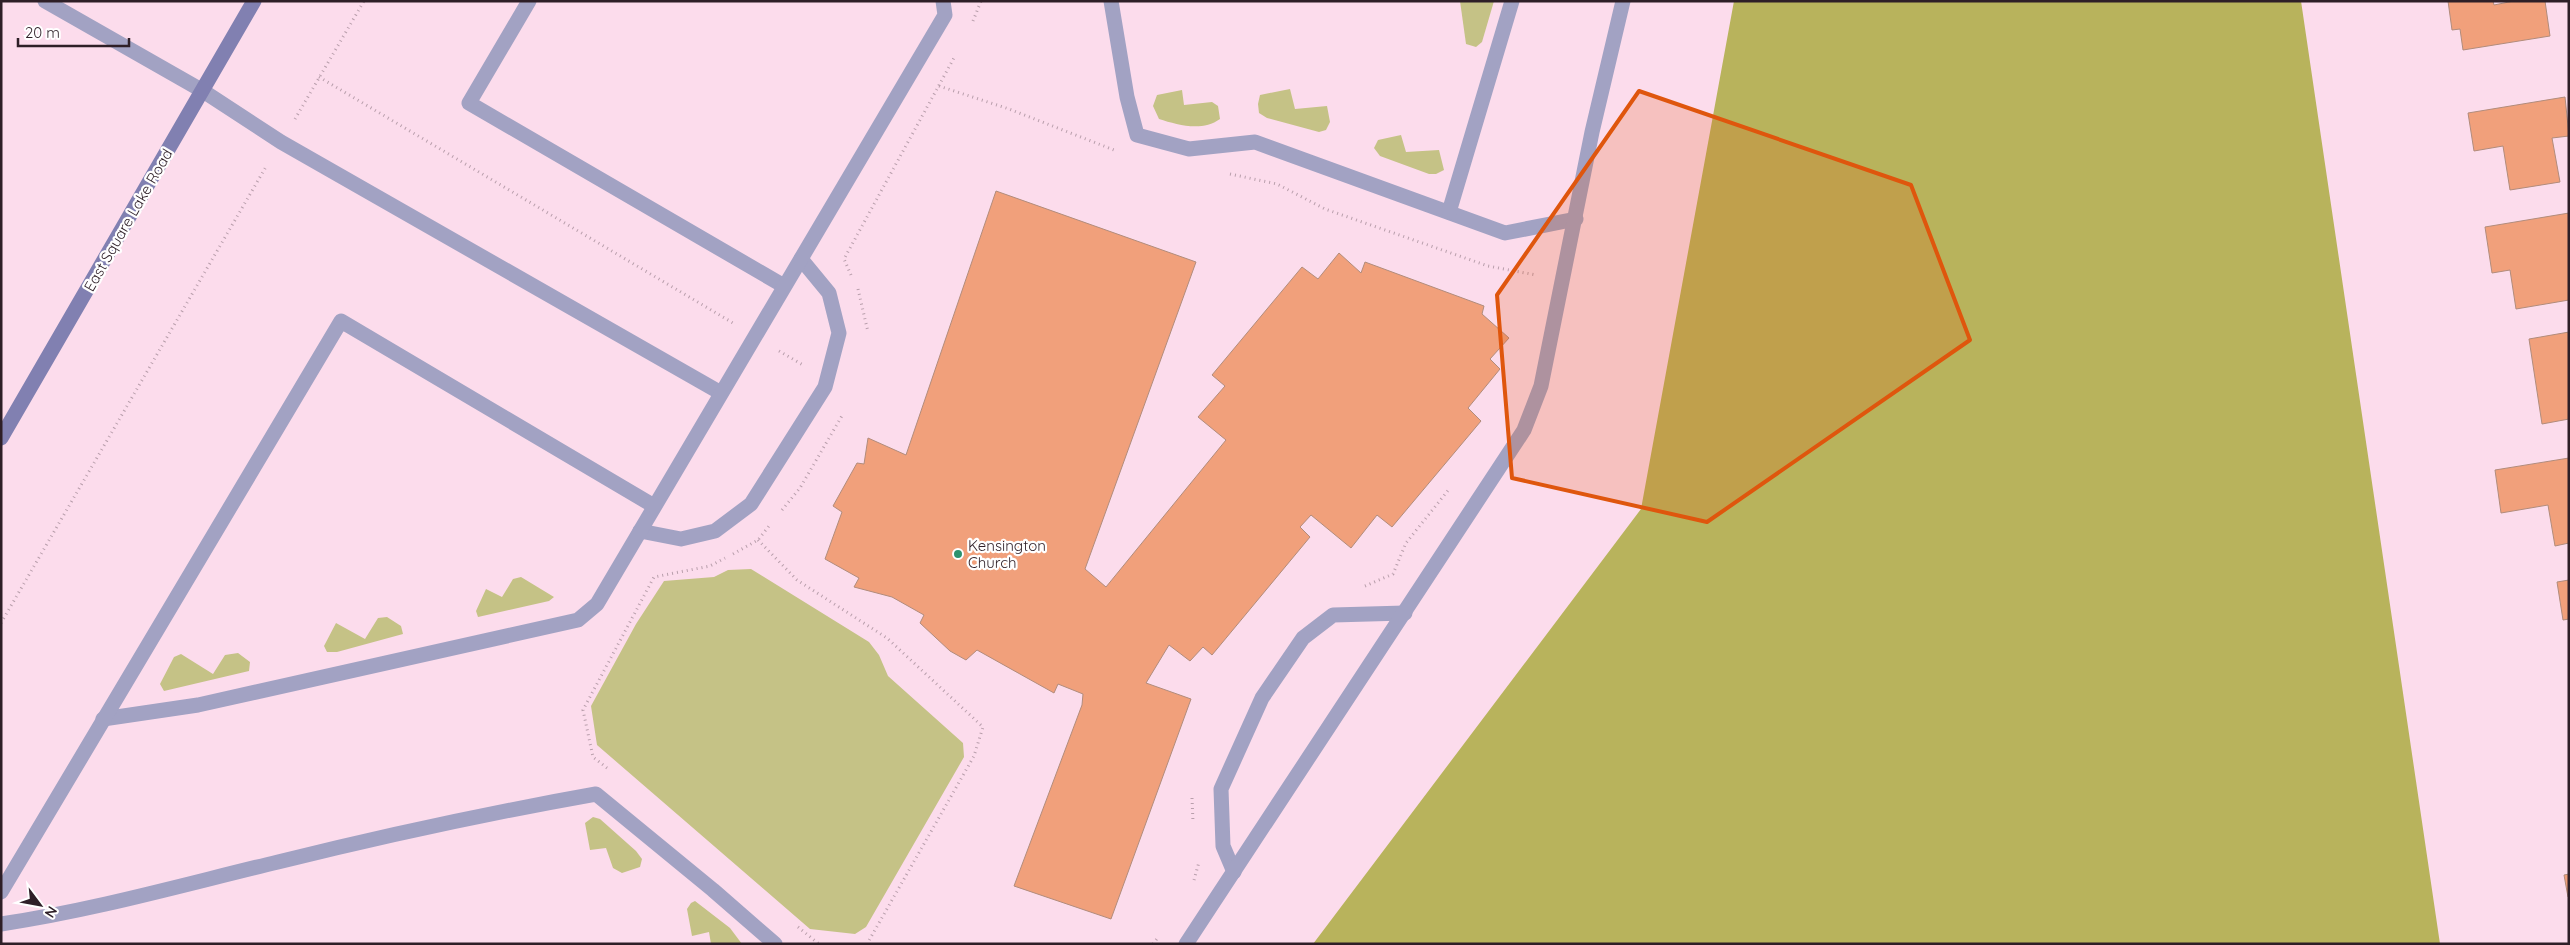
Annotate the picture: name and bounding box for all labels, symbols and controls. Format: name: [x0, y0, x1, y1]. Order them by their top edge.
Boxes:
scale bar: [18, 15, 129, 47]
text: 20 m: [25, 23, 60, 42]
street label: East Square Lake Road: [79, 145, 177, 295]
place label: Kensington Church: [968, 536, 1046, 572]
marker: Kensington Church: [952, 548, 964, 560]
north arrow: [15, 880, 65, 930]
text: N: [41, 903, 61, 921]

